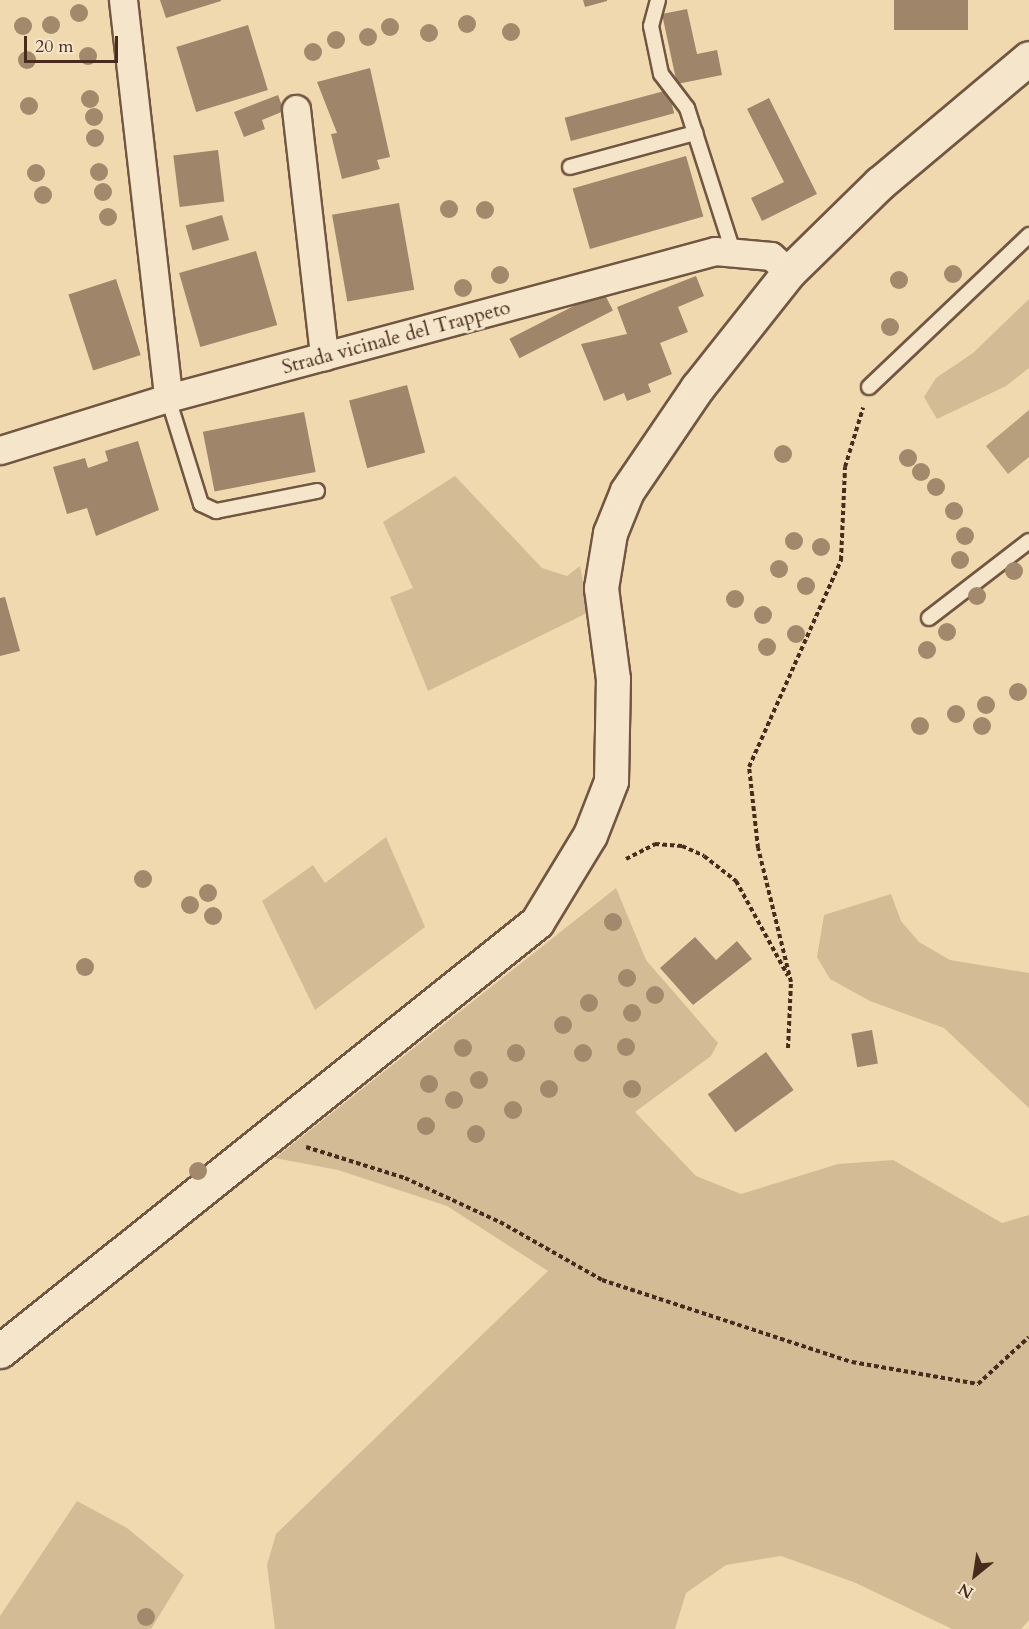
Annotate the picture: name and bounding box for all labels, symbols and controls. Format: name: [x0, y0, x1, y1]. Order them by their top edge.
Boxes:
scale bar: [27, 24, 122, 62]
text: 20 m: [35, 34, 74, 59]
street label: Strada vicinale del Trappeto: [279, 295, 513, 379]
north arrow: [945, 1545, 1005, 1605]
text: N: [954, 1578, 978, 1604]

